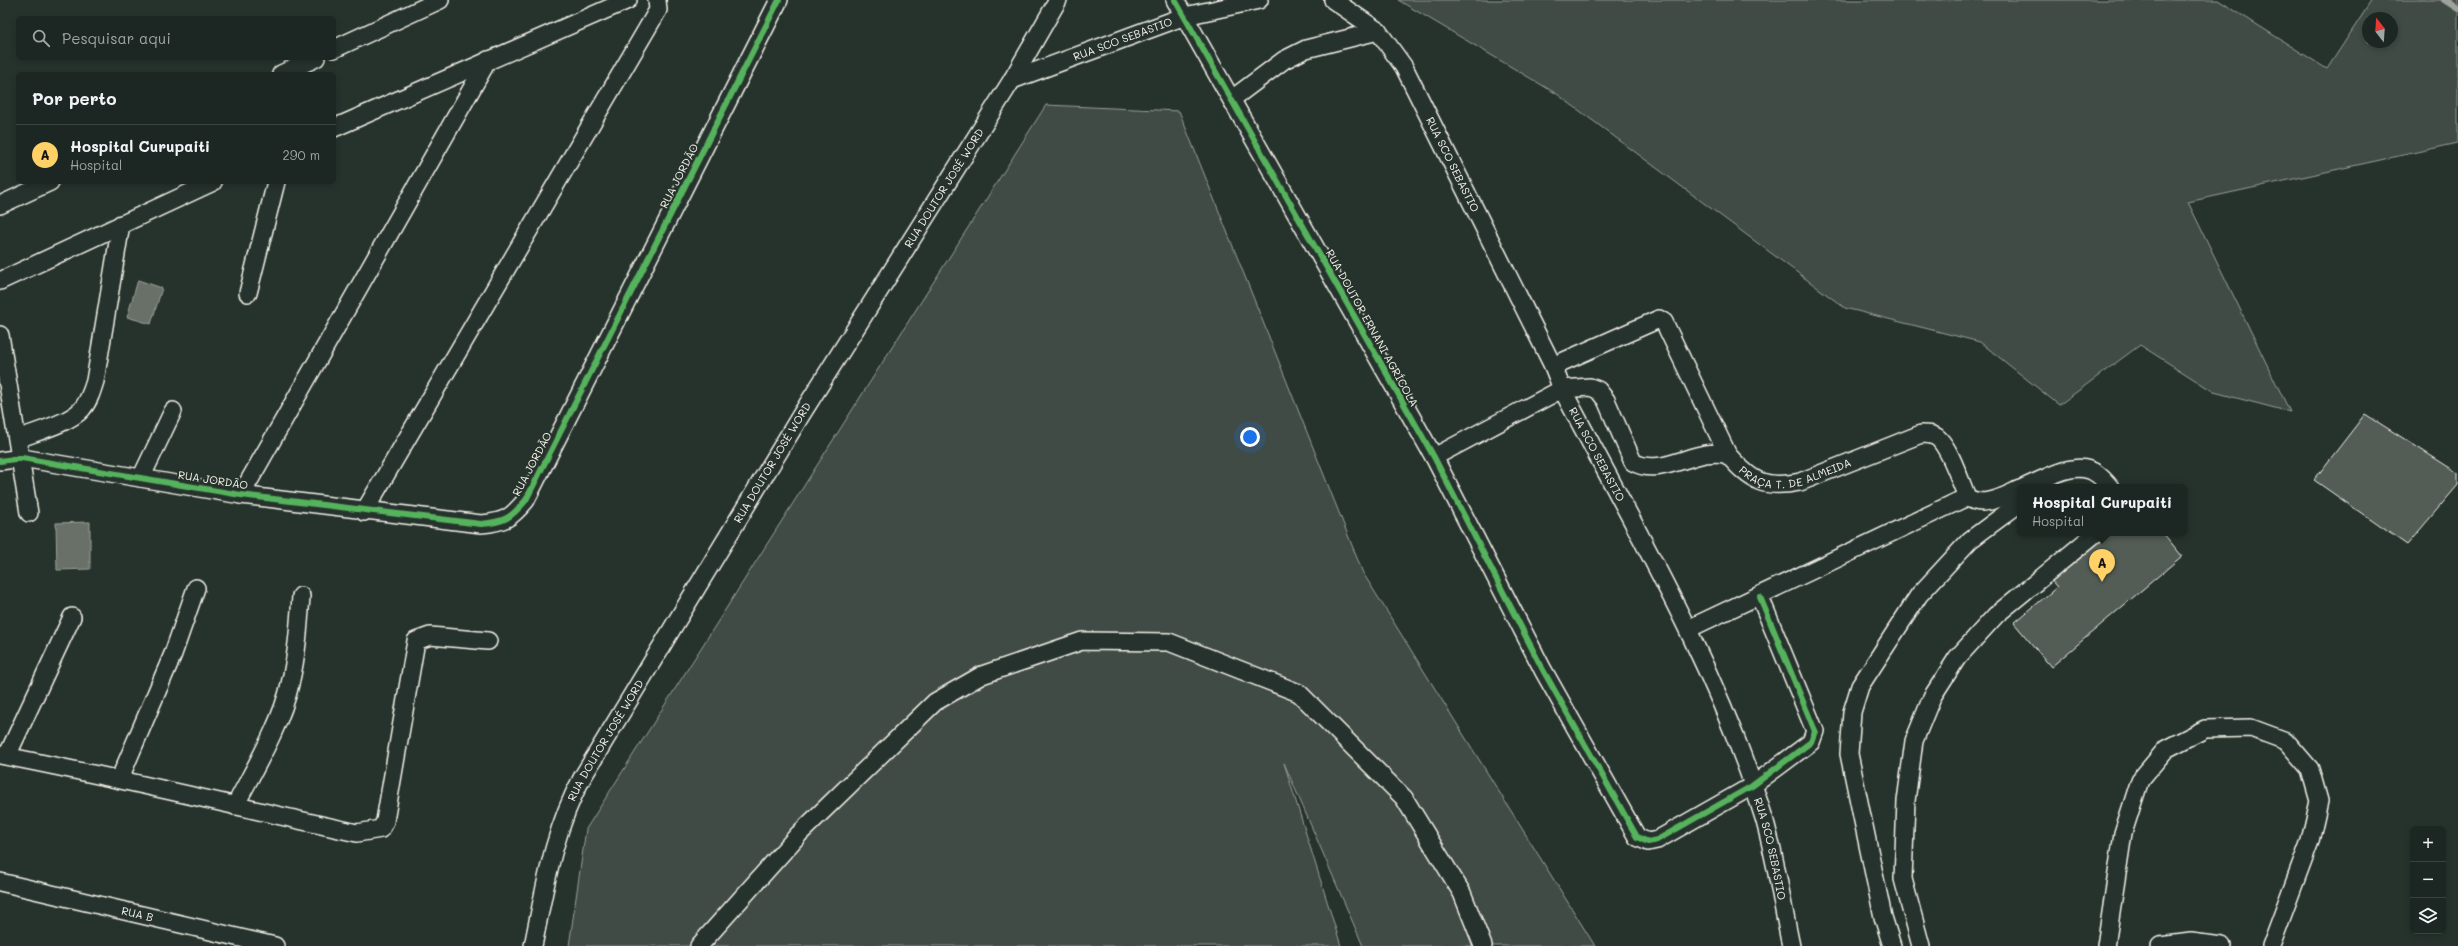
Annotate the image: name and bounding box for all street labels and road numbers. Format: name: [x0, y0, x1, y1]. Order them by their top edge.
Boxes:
street label: RUA SCO SEBASTIO: [1071, 13, 1174, 64]
street label: RUA SCO SEBASTIO: [1423, 114, 1483, 215]
street label: RUA DOUTOR JOSÉ WORD: [900, 125, 987, 250]
street label: RUA JORDÃO: [656, 141, 701, 211]
street label: RUA DOUTOR ERNANI AGRÍCOLA: [1323, 246, 1422, 409]
street label: RUA DOUTOR JOSÉ WORD: [730, 399, 814, 526]
street label: RUA SCO SEBASTIO: [1566, 404, 1629, 504]
street label: RUA JORDÃO: [508, 429, 555, 498]
street label: PRAÇA T. DE ALMEIDA: [1736, 454, 1853, 492]
street label: RUA JORDÃO: [177, 467, 249, 492]
street label: RUA DOUTOR JOSÉ WORD: [564, 677, 647, 803]
street label: RUA SCO SEBASTIO: [1751, 795, 1790, 901]
street label: RUA B: [120, 902, 155, 924]

